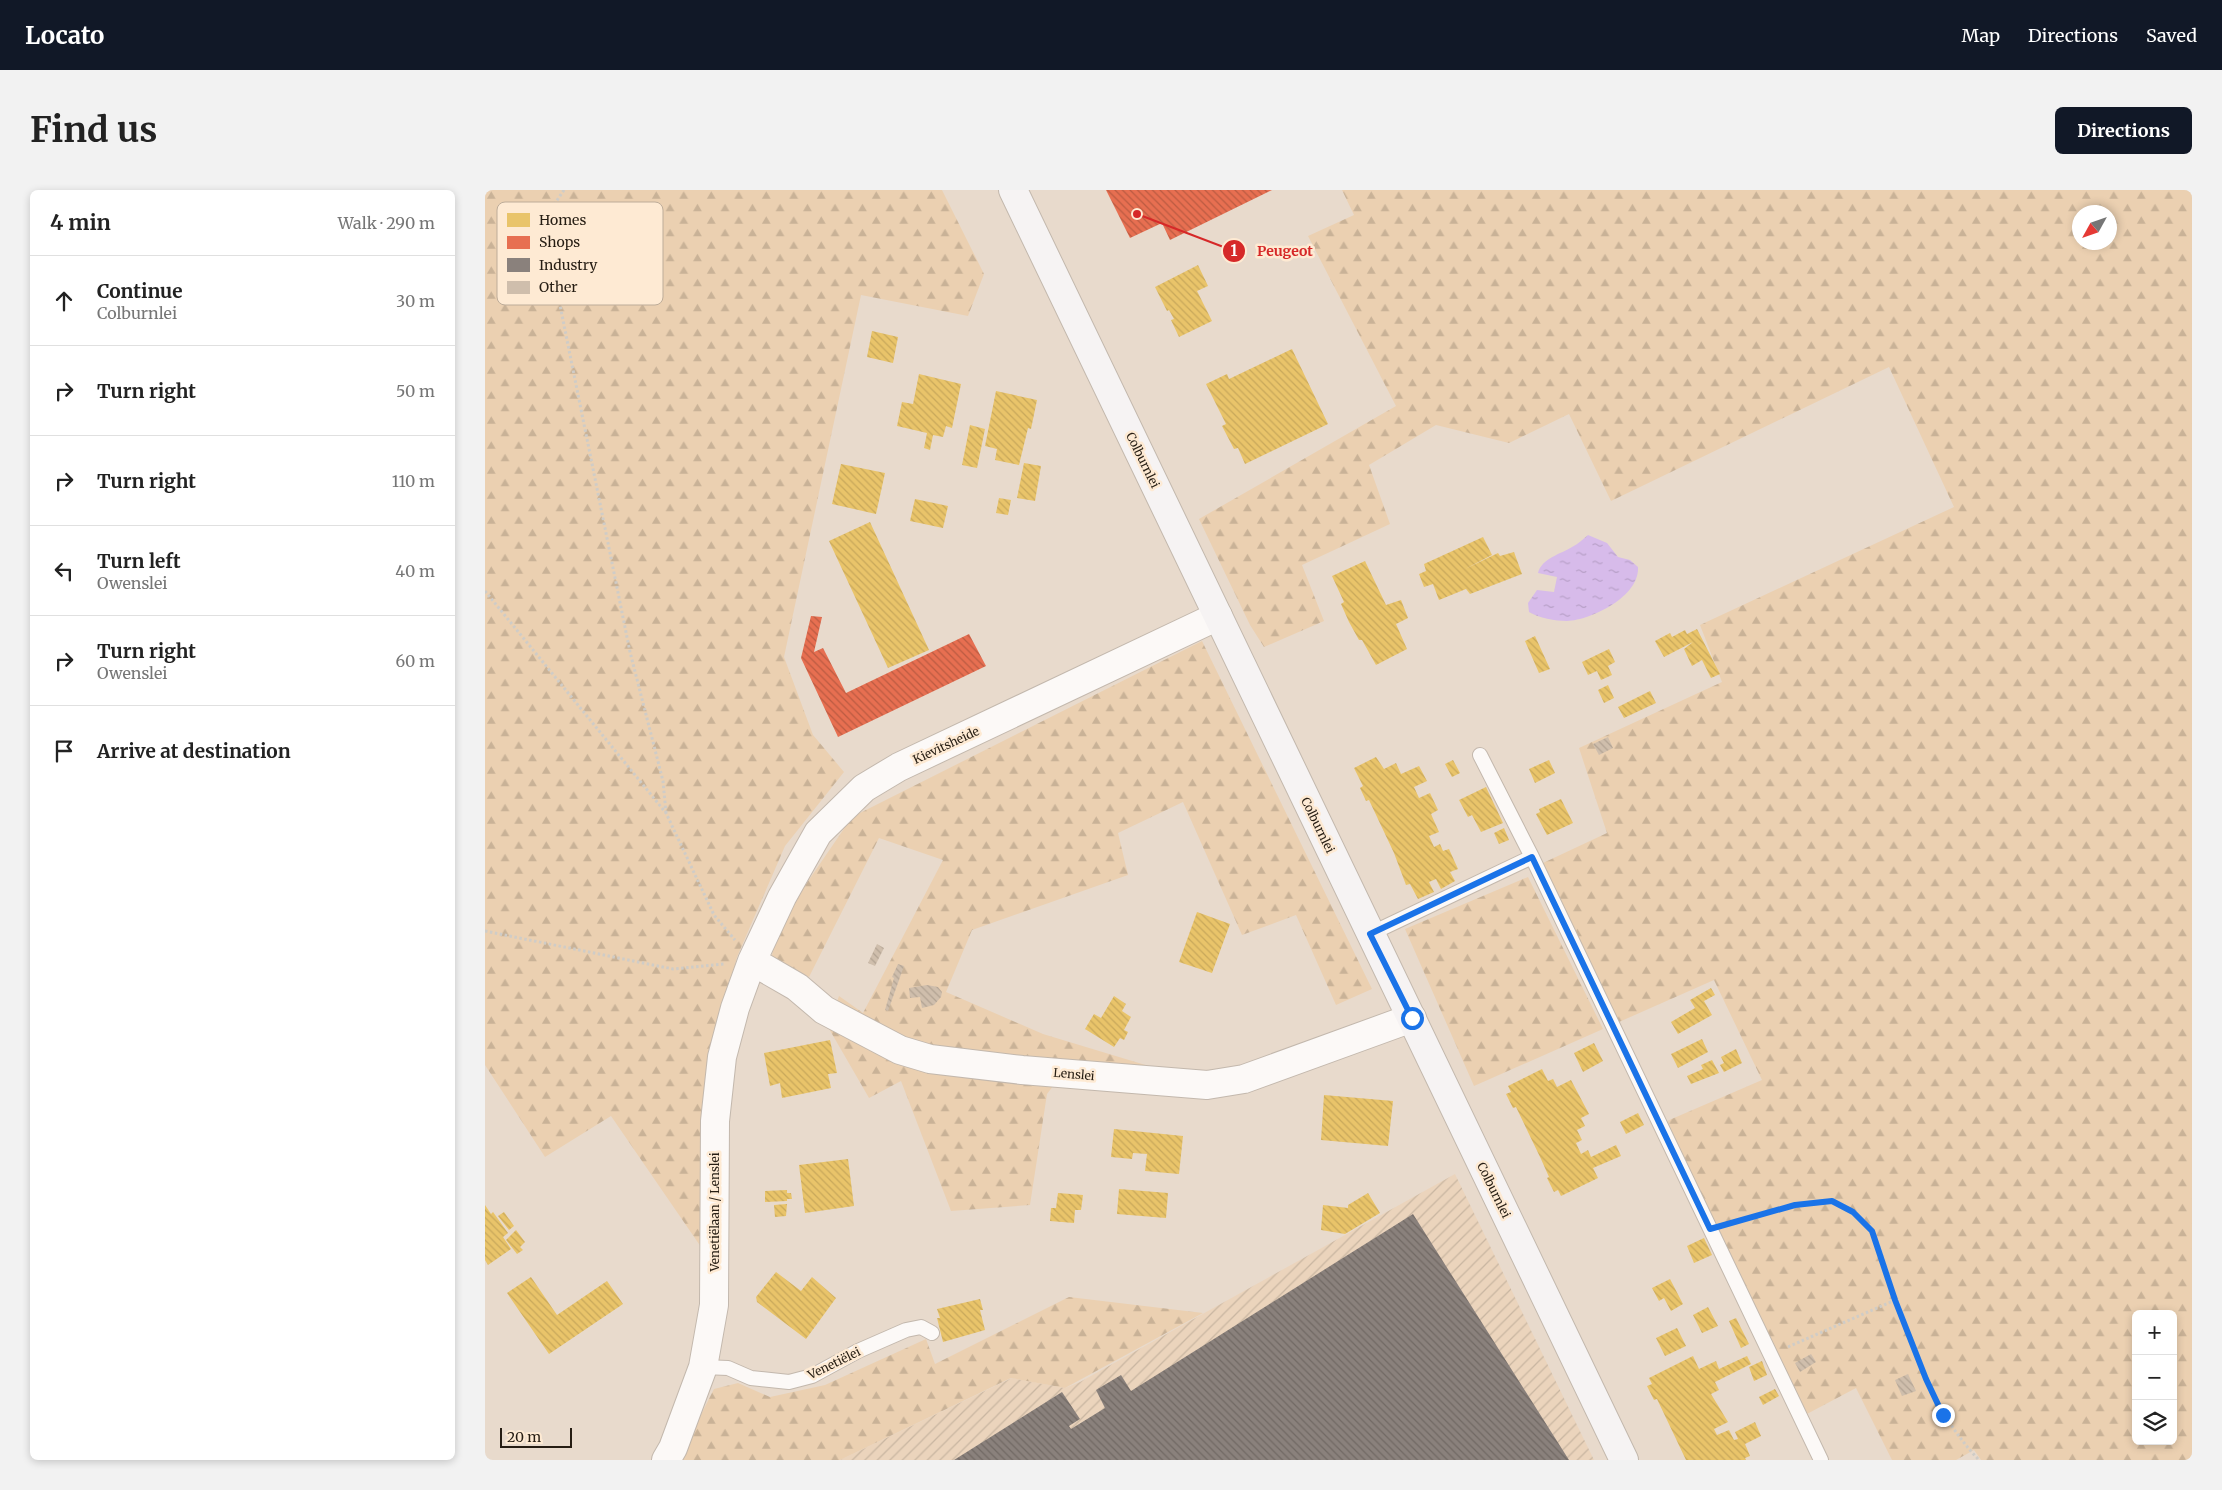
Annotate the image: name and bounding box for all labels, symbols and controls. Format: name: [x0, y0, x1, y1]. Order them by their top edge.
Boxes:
text: Locato: [25, 20, 104, 51]
text: Map: [1962, 24, 2000, 47]
text: Directions: [2028, 24, 2118, 47]
text: Saved: [2146, 24, 2197, 47]
button: Directions: [2055, 107, 2192, 154]
text: Find us: [30, 108, 157, 152]
legend: [497, 202, 663, 305]
north arrow: [2072, 205, 2117, 250]
text: 4 min: [50, 209, 111, 236]
text: Homes: [539, 211, 586, 229]
text: Walk · 290 m: [338, 213, 435, 233]
text: Shops: [539, 233, 580, 251]
callout: Peugeot: [1222, 237, 1322, 266]
text: 1: [1231, 241, 1238, 260]
text: Peugeot: [1257, 242, 1313, 260]
text: Industry: [539, 256, 598, 274]
text: Other: [539, 278, 578, 296]
text: Continue: [97, 279, 183, 303]
icon: ahead: [50, 287, 78, 315]
text: 30 m: [396, 291, 435, 311]
text: Colburnlei: [97, 303, 177, 323]
icon: right: [50, 377, 78, 405]
text: Turn right: [97, 379, 196, 403]
text: 50 m: [396, 381, 435, 401]
street label: Colburnlei: [1123, 430, 1163, 490]
icon: right: [50, 467, 78, 495]
text: Turn right: [97, 469, 196, 493]
text: 110 m: [392, 471, 435, 491]
text: Turn left: [97, 549, 181, 573]
icon: left: [50, 557, 78, 585]
text: 40 m: [395, 561, 435, 581]
text: Owenslei: [97, 573, 168, 593]
text: Turn right: [97, 639, 196, 663]
icon: right: [50, 647, 78, 675]
text: 60 m: [395, 651, 435, 671]
text: Owenslei: [97, 663, 168, 683]
street label: Kievitsheide: [910, 723, 982, 767]
icon: arrive: [50, 737, 78, 765]
text: Arrive at destination: [97, 739, 291, 763]
street label: Colburnlei: [1298, 795, 1338, 855]
route start: [1401, 1007, 1424, 1030]
street label: Lenslei: [1053, 1065, 1095, 1083]
street label: Venetiëlaan / Lenslei: [707, 1152, 722, 1273]
street label: Colburnlei: [1474, 1160, 1514, 1220]
map controls: [2132, 1310, 2177, 1445]
button: +: [2132, 1310, 2177, 1355]
street label: Venetiëlei: [804, 1344, 863, 1383]
button: −: [2132, 1355, 2177, 1400]
button: layers: [2132, 1400, 2177, 1445]
route end: [1932, 1404, 1955, 1427]
scale bar: [500, 1425, 573, 1448]
text: 20 m: [507, 1428, 541, 1446]

